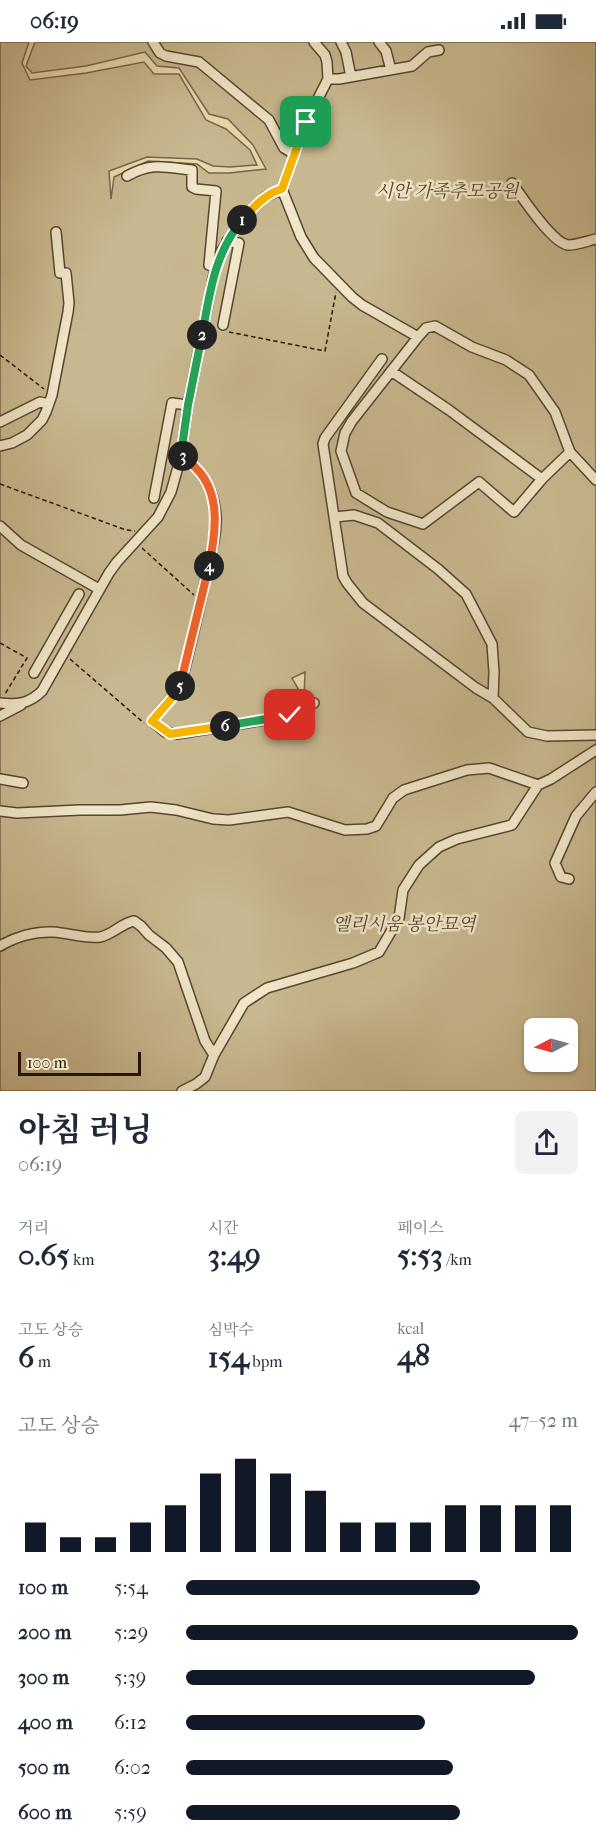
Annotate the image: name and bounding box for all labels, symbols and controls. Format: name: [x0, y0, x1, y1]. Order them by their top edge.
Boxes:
text: 06:19: [30, 8, 79, 34]
pin: [280, 96, 331, 147]
icon: arrive: [289, 105, 322, 138]
park label: 시안 가족추모공원: [375, 181, 520, 202]
pin: 1: [227, 205, 257, 235]
text: 1: [239, 210, 245, 229]
pin: 2: [187, 320, 217, 350]
text: 2: [198, 325, 206, 344]
pin: 3: [168, 441, 198, 471]
text: 3: [180, 446, 186, 465]
pin: 4: [194, 551, 224, 581]
text: 4: [204, 556, 214, 575]
pin: 5: [165, 671, 195, 701]
text: 5: [177, 676, 183, 695]
pin: [264, 689, 315, 740]
icon: check: [273, 698, 306, 731]
pin: 6: [210, 711, 240, 741]
text: 6: [221, 716, 229, 735]
park label: 엘리시움 봉안묘역: [332, 914, 477, 935]
north arrow: [524, 1018, 578, 1072]
map controls: [524, 1018, 578, 1072]
scale bar: [18, 1049, 141, 1076]
text: 100 m: [27, 1053, 67, 1072]
text: 아침 러닝: [18, 1111, 153, 1150]
button: share: [515, 1111, 578, 1174]
text: 06:19: [18, 1153, 62, 1176]
text: 거리: [18, 1218, 49, 1237]
text: 시간: [208, 1218, 239, 1237]
text: 페이스: [397, 1218, 444, 1237]
text: 0.65: [18, 1238, 70, 1273]
text: 3:49: [208, 1238, 261, 1273]
text: 5:53: [397, 1238, 443, 1273]
text: km: [70, 1250, 95, 1269]
text: /km: [443, 1250, 472, 1269]
text: kcal: [397, 1319, 424, 1338]
text: 고도 상승: [18, 1320, 83, 1339]
text: 심박수: [208, 1320, 254, 1339]
text: 48: [397, 1338, 430, 1373]
text: 6: [18, 1340, 34, 1375]
text: 154: [208, 1340, 249, 1375]
text: m: [34, 1352, 51, 1371]
text: bpm: [249, 1352, 283, 1371]
text: 47–52 m: [509, 1409, 578, 1432]
text: 고도 상승: [18, 1414, 100, 1437]
text: 100 m: [18, 1576, 68, 1599]
text: 5:54: [114, 1576, 148, 1599]
text: 200 m: [18, 1621, 71, 1644]
text: 5:29: [114, 1621, 148, 1644]
text: 300 m: [18, 1666, 69, 1689]
text: 5:39: [114, 1666, 146, 1689]
text: 400 m: [18, 1711, 73, 1734]
text: 6:12: [114, 1711, 147, 1734]
text: 500 m: [18, 1756, 70, 1779]
text: 6:02: [114, 1756, 151, 1779]
text: 600 m: [18, 1801, 72, 1824]
text: 5:59: [114, 1801, 147, 1824]

